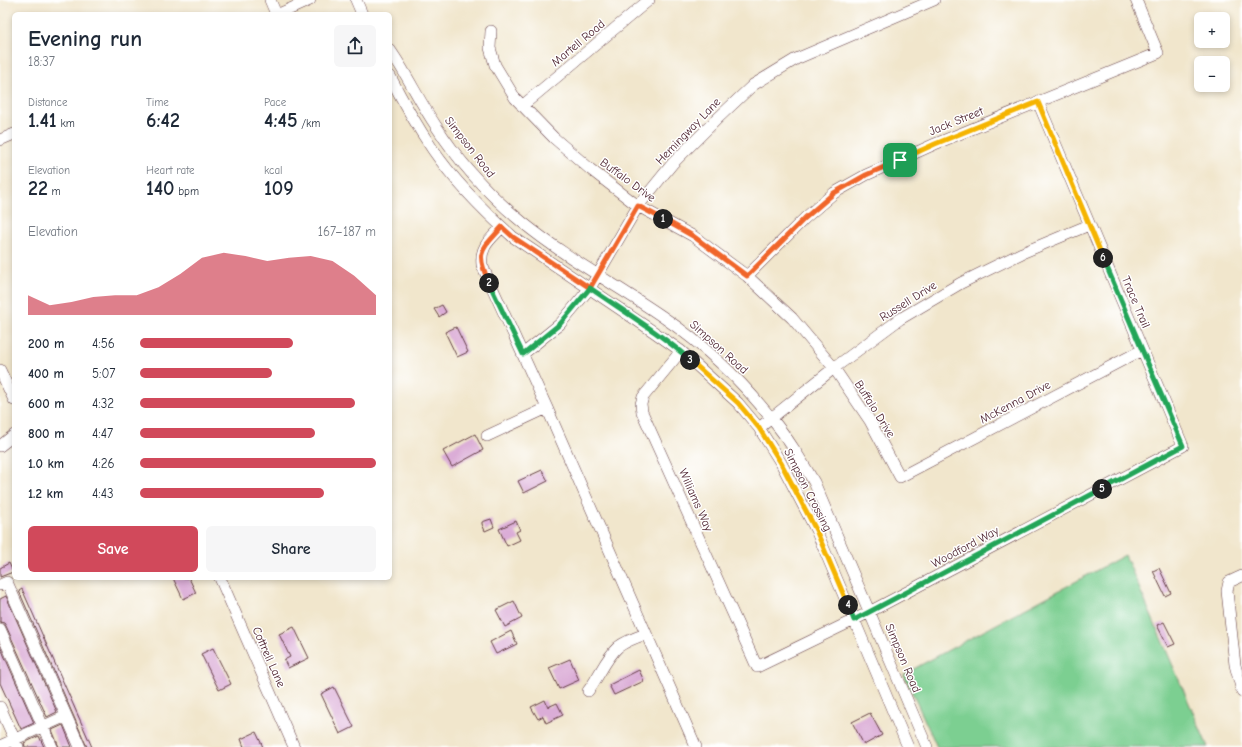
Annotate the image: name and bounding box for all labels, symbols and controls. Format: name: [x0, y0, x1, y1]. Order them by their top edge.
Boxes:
map controls: [1194, 12, 1230, 92]
button: +: [1194, 12, 1230, 48]
street label: Martell Road: [548, 17, 608, 69]
button: share: [334, 25, 376, 67]
text: Evening run: [28, 26, 142, 52]
text: 18:37: [28, 54, 55, 69]
button: −: [1194, 56, 1230, 92]
street label: Hemingway Lane: [653, 95, 723, 167]
text: Distance: [28, 96, 67, 109]
text: Time: [146, 96, 169, 109]
text: Pace: [264, 96, 286, 109]
street label: Jack Street: [927, 104, 986, 138]
text: 1.41: [28, 109, 57, 132]
text: 6:42: [146, 109, 180, 132]
text: 4:45: [264, 109, 298, 132]
street label: Simpson Road: [442, 114, 498, 180]
text: km: [57, 117, 75, 130]
text: /km: [298, 117, 320, 130]
pin: [883, 143, 917, 177]
icon: arrive: [889, 149, 911, 171]
street label: Buffalo Drive: [598, 155, 658, 205]
text: Elevation: [28, 164, 70, 177]
text: Heart rate: [146, 164, 195, 177]
text: kcal: [264, 164, 282, 177]
text: 22: [28, 177, 48, 200]
text: 140: [146, 177, 174, 200]
text: 109: [264, 177, 294, 200]
text: m: [48, 185, 61, 198]
text: bpm: [174, 185, 199, 198]
pin: 1: [653, 209, 673, 229]
text: 1: [661, 212, 665, 225]
text: Elevation: [28, 224, 78, 239]
text: 167–187 m: [318, 224, 376, 239]
pin: 6: [1093, 248, 1113, 268]
text: 6: [1100, 251, 1106, 264]
pin: 2: [479, 273, 499, 293]
street label: Trace Trail: [1119, 274, 1153, 330]
text: 2: [486, 276, 492, 289]
street label: Russell Drive: [877, 278, 939, 324]
street label: Simpson Road: [687, 317, 751, 377]
text: 200 m: [28, 336, 64, 351]
text: 4:56: [92, 336, 115, 351]
pin: 3: [680, 350, 700, 370]
text: 3: [687, 353, 693, 366]
text: 400 m: [28, 366, 64, 381]
text: 5:07: [92, 366, 115, 381]
street label: Buffalo Drive: [852, 378, 898, 440]
street label: McKenna Drive: [977, 378, 1053, 426]
text: 600 m: [28, 396, 65, 411]
text: 4:32: [92, 396, 114, 411]
text: 800 m: [28, 426, 65, 441]
text: 4:47: [92, 426, 113, 441]
street label: Simpson Crossing: [781, 446, 835, 534]
text: 1.0 km: [28, 456, 64, 471]
text: 4:26: [92, 456, 115, 471]
street label: Williams Way: [676, 466, 716, 534]
pin: 5: [1092, 479, 1112, 499]
text: 5: [1099, 482, 1105, 495]
text: 1.2 km: [28, 486, 63, 501]
text: 4:43: [92, 486, 114, 501]
street label: Woodford Way: [929, 523, 1002, 571]
button: Save: [28, 526, 198, 572]
button: Share: [206, 526, 376, 572]
pin: 4: [838, 595, 858, 615]
text: 4: [845, 598, 851, 611]
street label: Simpson Road: [882, 621, 924, 695]
street label: Cottrell Lane: [249, 624, 289, 690]

